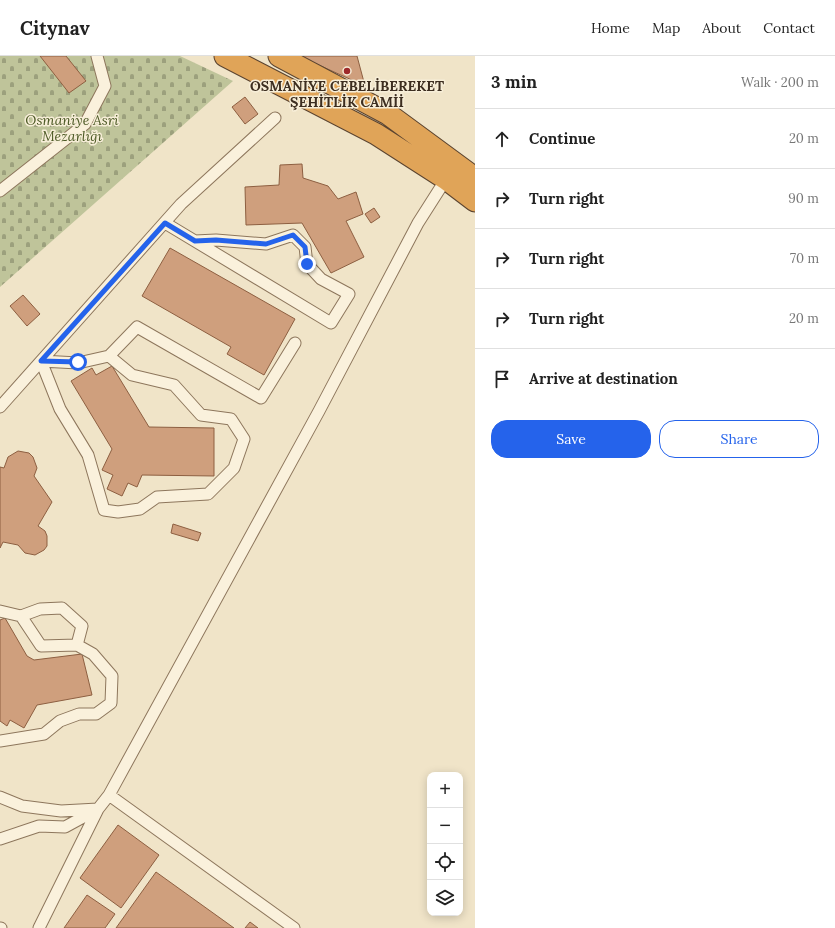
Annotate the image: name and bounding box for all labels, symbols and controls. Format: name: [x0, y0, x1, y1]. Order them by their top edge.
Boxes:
text: Citynav: [20, 16, 90, 40]
text: Home: [591, 19, 630, 37]
text: Map: [652, 19, 680, 37]
text: About: [702, 19, 741, 37]
text: Contact: [763, 19, 815, 37]
marker: OSMANİYE CEBELİBEREKET ŞEHİTLİK CAMİİ: [342, 66, 352, 76]
text: 3 min: [491, 71, 537, 93]
text: Walk · 200 m: [741, 74, 819, 91]
place label: OSMANİYE CEBELİBEREKET ŞEHİTLİK CAMİİ: [250, 77, 444, 111]
park label: Osmaniye Asri Mezarlığı: [25, 111, 119, 145]
icon: ahead: [491, 128, 513, 150]
text: Continue: [529, 129, 595, 148]
text: 20 m: [789, 130, 819, 147]
icon: right: [491, 188, 513, 210]
text: Turn right: [529, 189, 605, 208]
text: 90 m: [788, 190, 819, 207]
icon: right: [491, 248, 513, 270]
text: Turn right: [529, 249, 605, 268]
text: 70 m: [790, 250, 819, 267]
route end: [298, 255, 316, 273]
icon: right: [491, 308, 513, 330]
text: Turn right: [529, 309, 605, 328]
text: 20 m: [789, 310, 819, 327]
route start: [69, 353, 87, 371]
icon: arrive: [491, 368, 513, 390]
text: Arrive at destination: [529, 369, 678, 388]
button: Save: [491, 420, 651, 458]
button: Share: [659, 420, 819, 458]
map controls: [427, 772, 463, 916]
button: +: [427, 772, 463, 808]
button: −: [427, 808, 463, 844]
button: locate: [427, 844, 463, 880]
button: layers: [427, 880, 463, 916]

